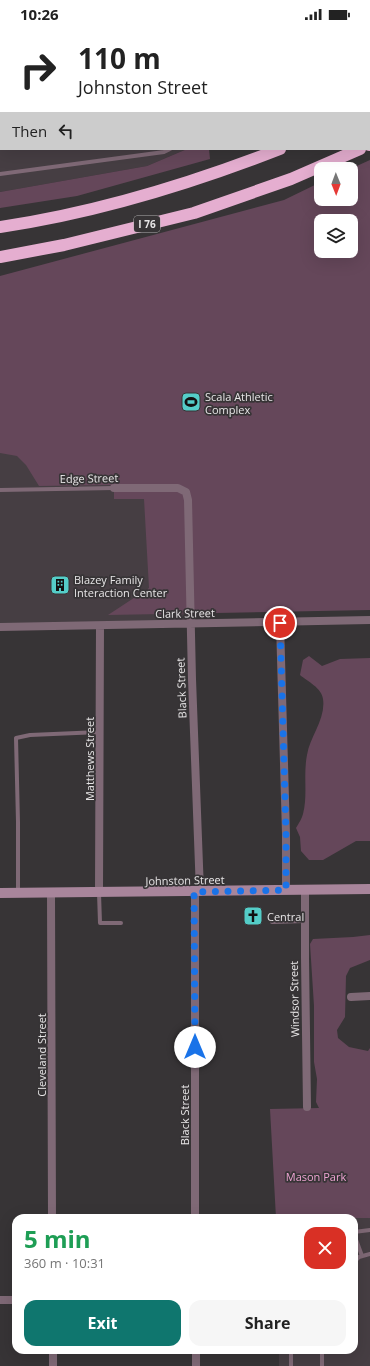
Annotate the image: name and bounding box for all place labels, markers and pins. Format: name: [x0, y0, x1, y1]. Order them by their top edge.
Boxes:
place label: Scala Athletic Complex: [205, 389, 273, 417]
sports icon: Scala Athletic Complex: [180, 391, 202, 413]
place label: Blazey Family Interaction Center: [74, 572, 168, 600]
building icon: Blazey Family Interaction Center: [49, 574, 71, 596]
pin: [263, 606, 297, 640]
church icon: Central: [242, 905, 264, 927]
place label: Central: [267, 909, 304, 924]

